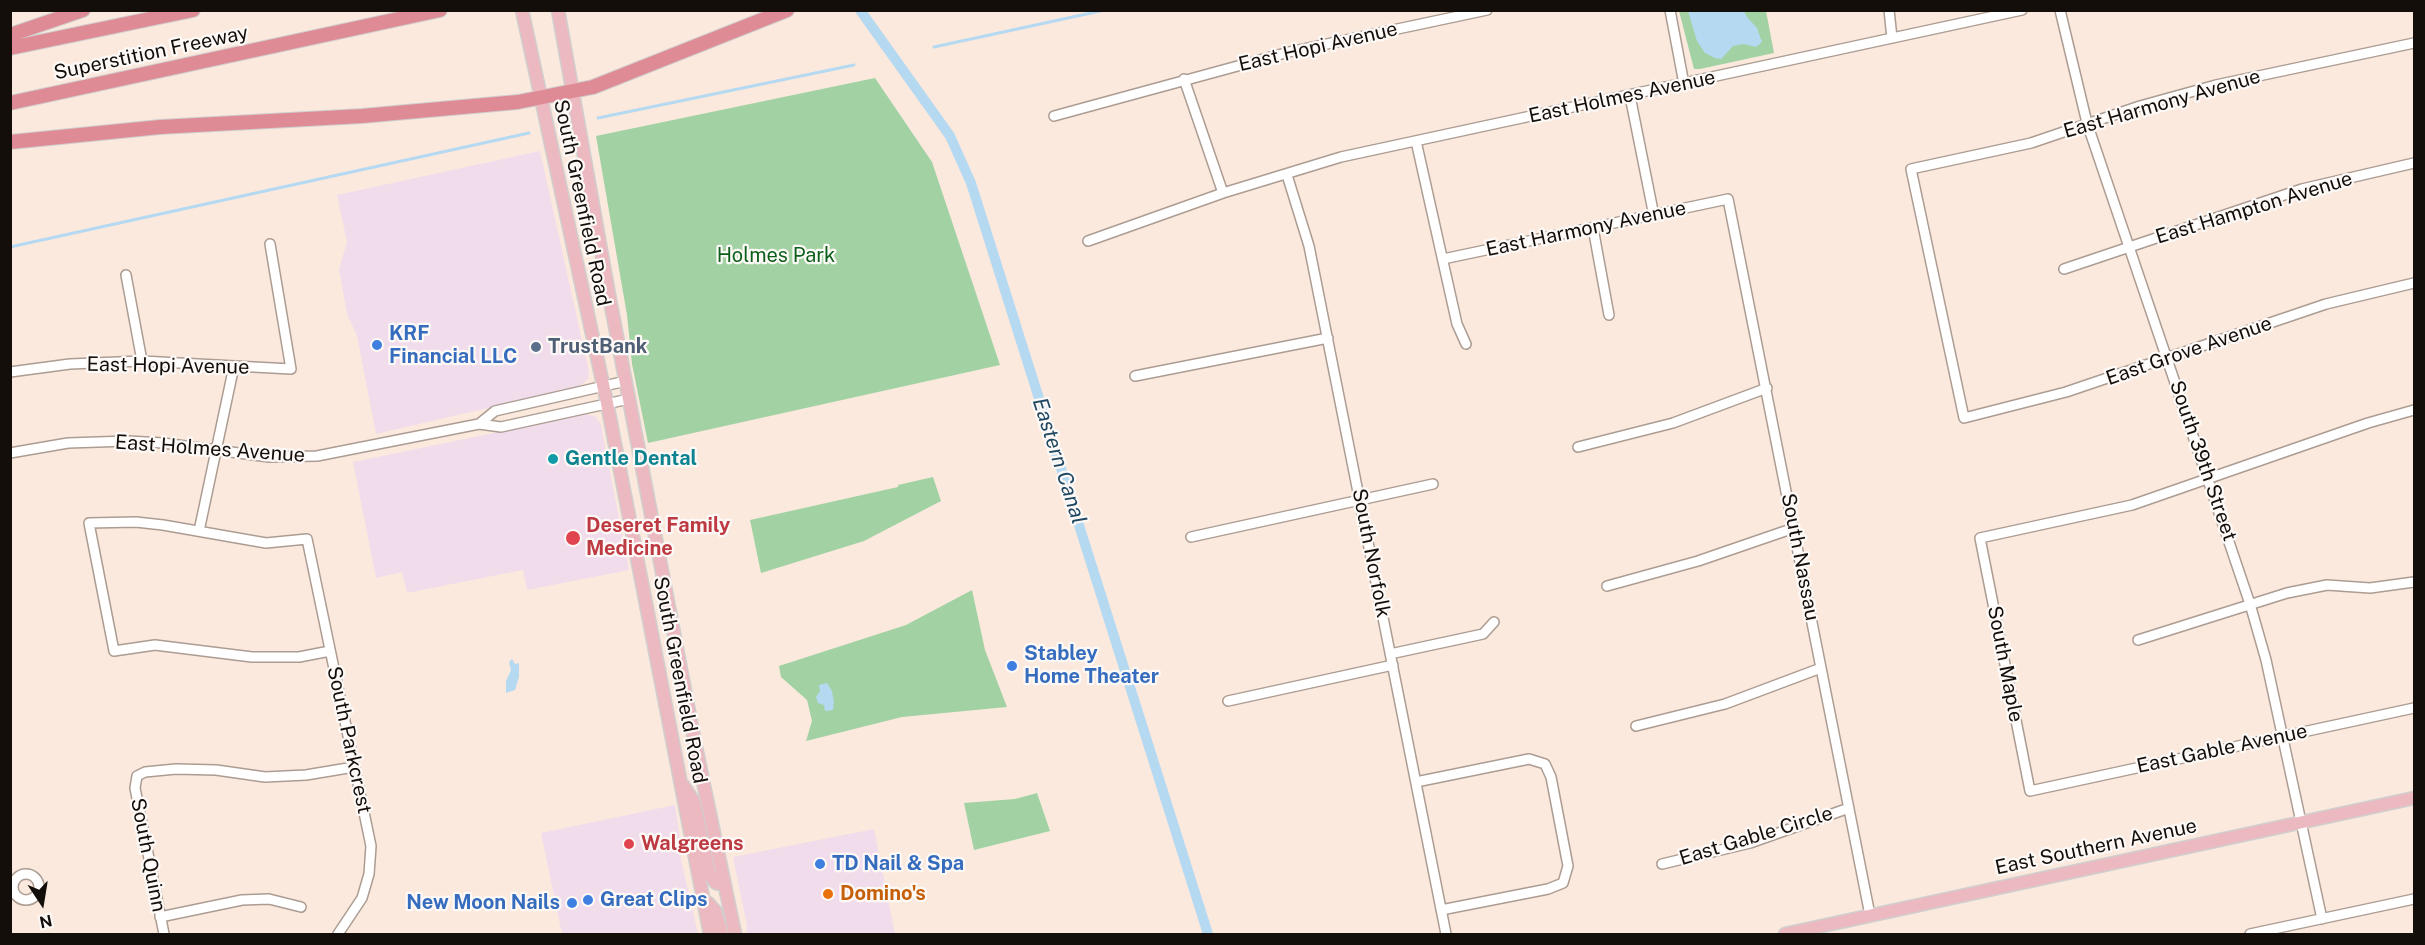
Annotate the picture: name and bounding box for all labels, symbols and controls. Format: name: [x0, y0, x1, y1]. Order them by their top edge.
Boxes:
street label: East Hopi Avenue: [1236, 17, 1400, 77]
street label: Superstition Freeway: [52, 21, 250, 85]
street label: East Harmony Avenue: [2061, 64, 2263, 144]
street label: East Holmes Avenue: [1526, 65, 1718, 129]
street label: South Greenfield Road: [548, 98, 616, 308]
street label: East Hampton Avenue: [2153, 167, 2355, 249]
street label: East Harmony Avenue: [1484, 196, 1688, 262]
park label: Holmes Park: [717, 244, 835, 268]
street label: East Grove Avenue: [2103, 311, 2275, 391]
place label: KRF Financial LLC: [389, 322, 517, 369]
place label: TrustBank: [548, 335, 647, 359]
marker: KRF Financial LLC: [370, 338, 384, 352]
marker: TrustBank: [529, 340, 543, 354]
street label: East Hopi Avenue: [86, 353, 250, 379]
street label: South 39th Street: [2164, 378, 2242, 544]
water label: Eastern Canal: [1027, 395, 1091, 527]
street label: East Holmes Avenue: [114, 430, 306, 468]
place label: Gentle Dental: [565, 447, 697, 471]
marker: Gentle Dental: [546, 452, 560, 466]
street label: South Norfolk: [1347, 486, 1395, 620]
street label: South Nassau: [1776, 491, 1824, 623]
place label: Deseret Family Medicine: [586, 514, 730, 561]
marker: Deseret Family Medicine: [564, 529, 582, 547]
street label: South Greenfield Road: [648, 574, 712, 786]
street label: South Maple: [1982, 604, 2028, 724]
place label: Stabley Home Theater: [1024, 642, 1159, 689]
marker: Stabley Home Theater: [1005, 659, 1019, 673]
street label: South Parkcrest: [322, 664, 376, 816]
street label: East Gable Avenue: [2134, 719, 2310, 779]
street label: South Quinn: [125, 796, 171, 914]
street label: East Gable Circle: [1676, 801, 1836, 871]
street label: East Southern Avenue: [1993, 814, 2199, 880]
place label: Walgreens: [641, 832, 744, 856]
marker: Walgreens: [622, 837, 636, 851]
place label: TD Nail & Spa: [832, 852, 964, 876]
marker: TD Nail & Spa: [813, 857, 827, 871]
north arrow: [12, 873, 72, 933]
place label: Domino's: [840, 882, 926, 906]
marker: Domino's: [821, 887, 835, 901]
place label: Great Clips: [600, 888, 708, 912]
place label: New Moon Nails: [406, 891, 560, 915]
marker: Great Clips: [581, 893, 595, 907]
marker: New Moon Nails: [565, 896, 579, 910]
text: N: [38, 911, 54, 932]

